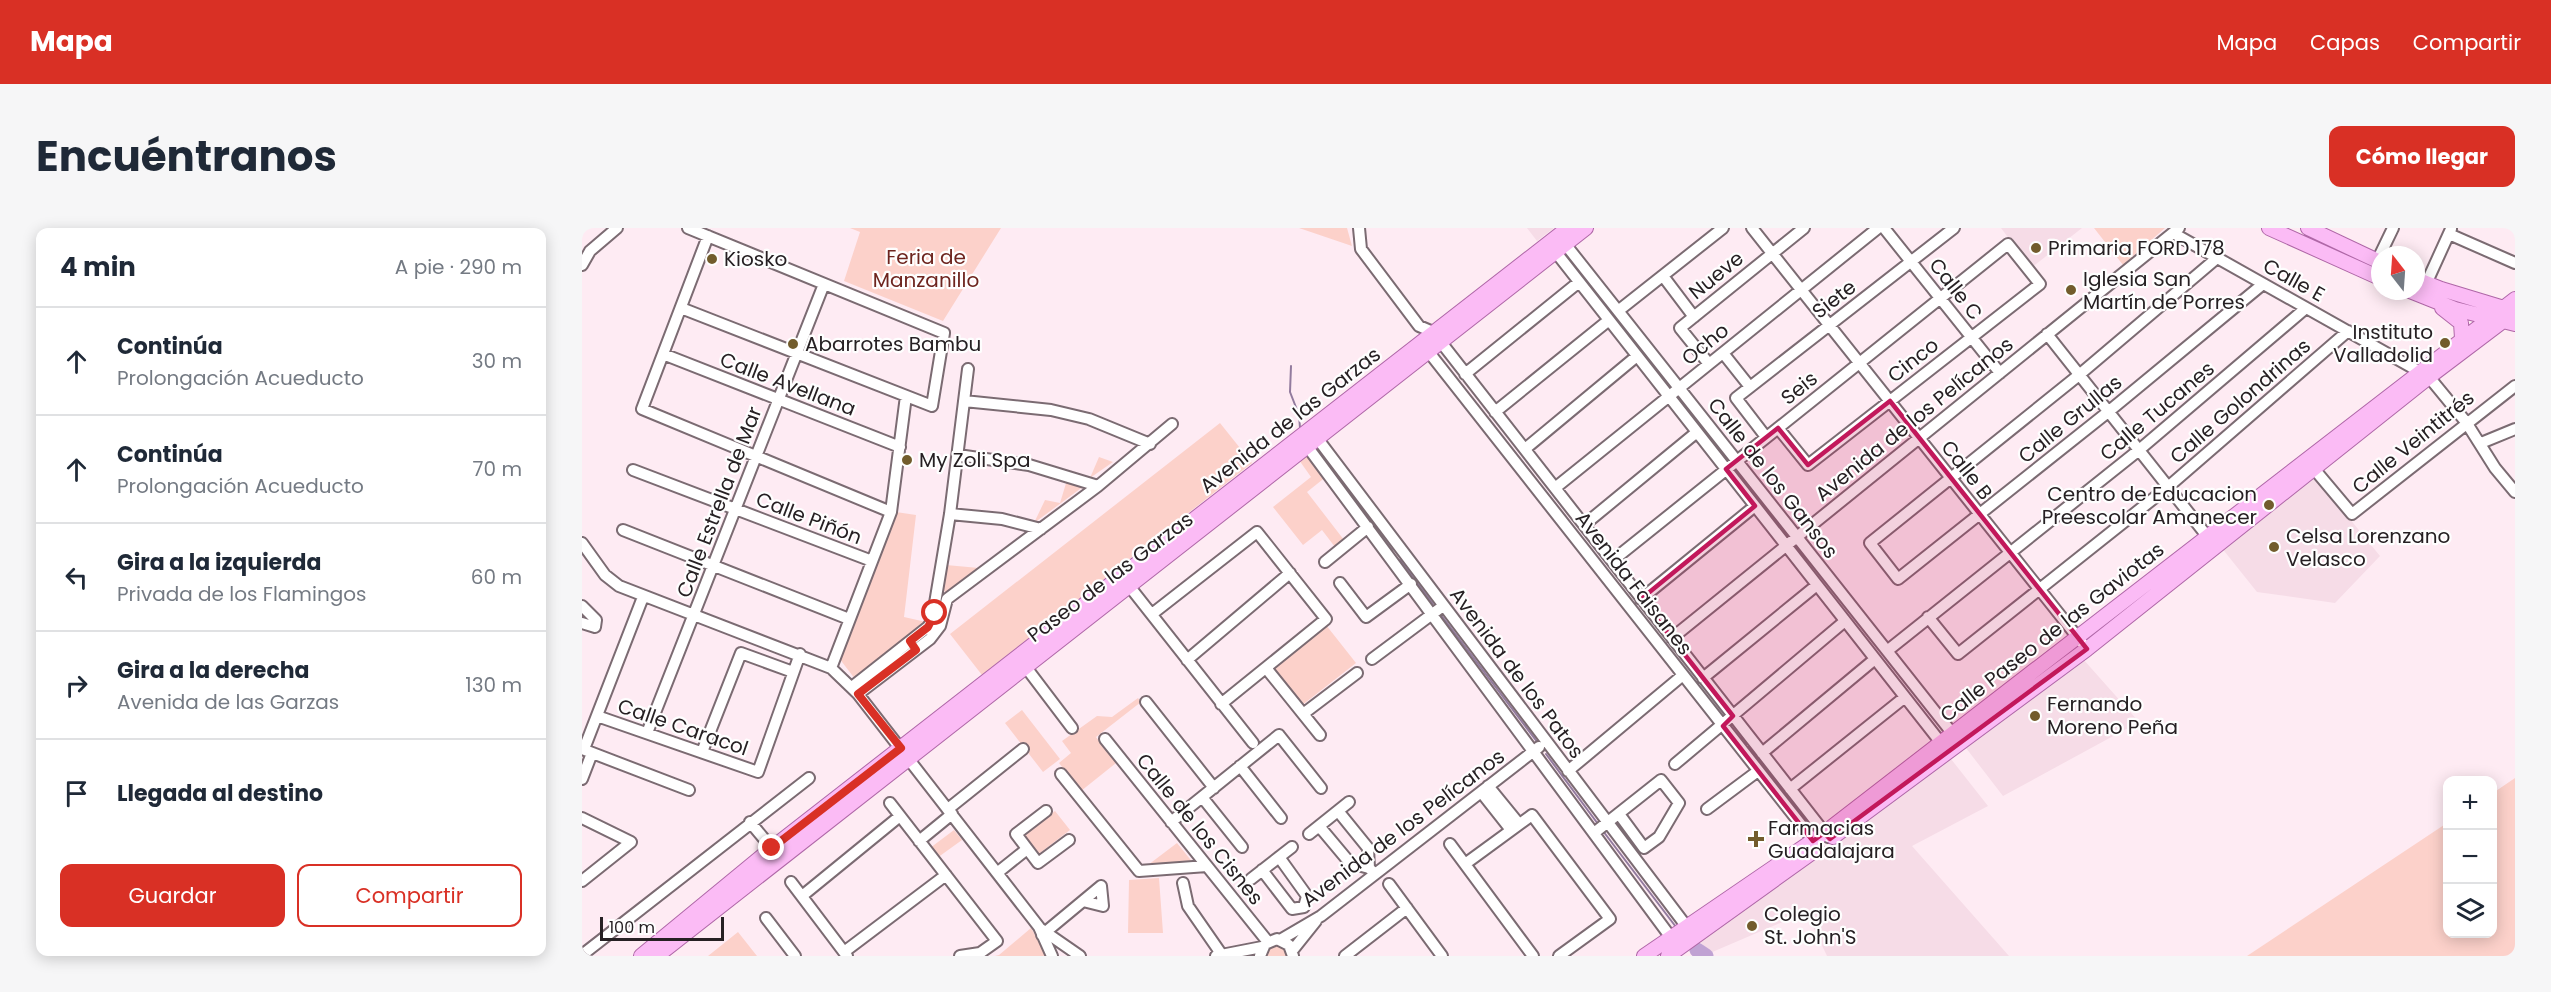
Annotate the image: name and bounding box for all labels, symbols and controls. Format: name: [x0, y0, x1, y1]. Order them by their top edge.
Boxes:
text: Mapa: [30, 22, 113, 61]
text: Mapa: [2216, 28, 2277, 57]
text: Capas: [2310, 28, 2380, 57]
text: Compartir: [2413, 28, 2521, 57]
button: Cómo llegar: [2329, 126, 2515, 187]
text: Encuéntranos: [36, 127, 337, 186]
place label: Primaria FORD 178: [2048, 234, 2225, 262]
marker: Primaria FORD 178: [2029, 241, 2043, 255]
park label: Feria de Manzanillo: [873, 243, 979, 294]
street label: Nueve: [1683, 244, 1749, 306]
place label: Kiosko: [724, 245, 787, 273]
north arrow: [2371, 246, 2425, 300]
text: 4 min: [60, 249, 136, 285]
marker: Kiosko: [705, 252, 719, 266]
street label: Calle C: [1923, 252, 1989, 326]
street label: Calle E: [2258, 252, 2330, 308]
text: A pie · 290 m: [395, 253, 522, 281]
place label: Iglesia San Martín de Porres: [2083, 265, 2245, 316]
street label: Siete: [1806, 273, 1862, 325]
marker: Iglesia San Martín de Porres: [2064, 283, 2078, 297]
street label: Ocho: [1675, 316, 1735, 372]
place label: Instituto Valladolid: [2333, 318, 2433, 369]
place label: Abarrotes Bambu: [805, 330, 981, 358]
street label: Avenida de los Pelícanos: [1809, 330, 2019, 508]
text: Continúa: [117, 331, 223, 362]
street label: Cinco: [1881, 331, 1945, 389]
street label: Calle Golondrinas: [2164, 332, 2316, 470]
marker: Instituto Valladolid: [2438, 336, 2452, 350]
marker: Abarrotes Bambu: [786, 337, 800, 351]
street label: Avenida de las Garzas: [1194, 341, 1386, 499]
icon: ahead: [60, 345, 93, 378]
street label: Calle Avellana: [716, 345, 860, 423]
text: 30 m: [472, 347, 522, 375]
street label: Calle Tucanes: [2094, 355, 2220, 467]
text: Prolongación Acueducto: [117, 364, 364, 392]
street label: Seis: [1775, 365, 1823, 411]
street label: Calle Grullas: [2012, 368, 2128, 470]
street label: Calle Veintitrés: [2346, 384, 2480, 500]
street label: Calle de los Gansos: [1701, 392, 1845, 564]
street label: Calle Estrella de Mar: [670, 402, 768, 602]
street label: Calle B: [1935, 434, 1999, 506]
text: Continúa: [117, 439, 223, 470]
place label: My Zoli Spa: [919, 446, 1030, 474]
icon: ahead: [60, 453, 93, 486]
marker: My Zoli Spa: [900, 453, 914, 467]
text: 70 m: [473, 455, 522, 483]
text: Prolongación Acueducto: [117, 472, 364, 500]
place label: Centro de Educacion Preescolar Amanecer: [2042, 480, 2257, 531]
street label: Calle Piñón: [752, 485, 866, 551]
marker: Centro de Educacion Preescolar Amanecer: [2262, 498, 2276, 512]
street label: Paseo de las Garzas: [1021, 505, 1199, 649]
street label: Avenida Faisanes: [1569, 505, 1699, 661]
place label: Celsa Lorenzano Velasco: [2286, 522, 2450, 573]
street label: Calle Paseo de las Gaviotas: [1934, 536, 2170, 728]
marker: Celsa Lorenzano Velasco: [2267, 540, 2281, 554]
text: Gira a la izquierda: [117, 547, 321, 578]
icon: left: [60, 561, 93, 594]
text: 60 m: [471, 563, 522, 591]
text: Privada de los Flamingos: [117, 580, 366, 608]
street label: Avenida de los Patos: [1443, 582, 1591, 764]
route start: [921, 599, 947, 625]
text: Gira a la derecha: [117, 655, 310, 686]
icon: right: [60, 669, 93, 702]
text: 130 m: [465, 671, 522, 699]
text: Avenida de las Garzas: [117, 688, 339, 716]
place label: Fernando Moreno Peña: [2047, 690, 2178, 741]
street label: Calle Caracol: [614, 692, 752, 762]
marker: Fernando Moreno Peña: [2028, 709, 2042, 723]
street label: Avenida de los Pelícanos: [1296, 742, 1510, 914]
street label: Calle de los Cisnes: [1130, 747, 1270, 911]
map controls: [2443, 776, 2497, 938]
button: +: [2443, 776, 2497, 830]
icon: arrive: [60, 777, 93, 810]
text: Llegada al destino: [117, 778, 323, 809]
place label: Farmacias Guadalajara: [1768, 814, 1895, 865]
button: −: [2443, 830, 2497, 884]
marker: Farmacias Guadalajara: [1749, 832, 1763, 846]
route end: [758, 834, 784, 860]
button: Guardar: [60, 864, 285, 927]
button: Compartir: [297, 864, 522, 927]
button: layers: [2443, 884, 2497, 938]
place label: Colegio St. John'S: [1764, 900, 1856, 951]
scale bar: [600, 914, 724, 942]
text: 100 m: [609, 916, 655, 939]
marker: Colegio St. John'S: [1745, 919, 1759, 933]

